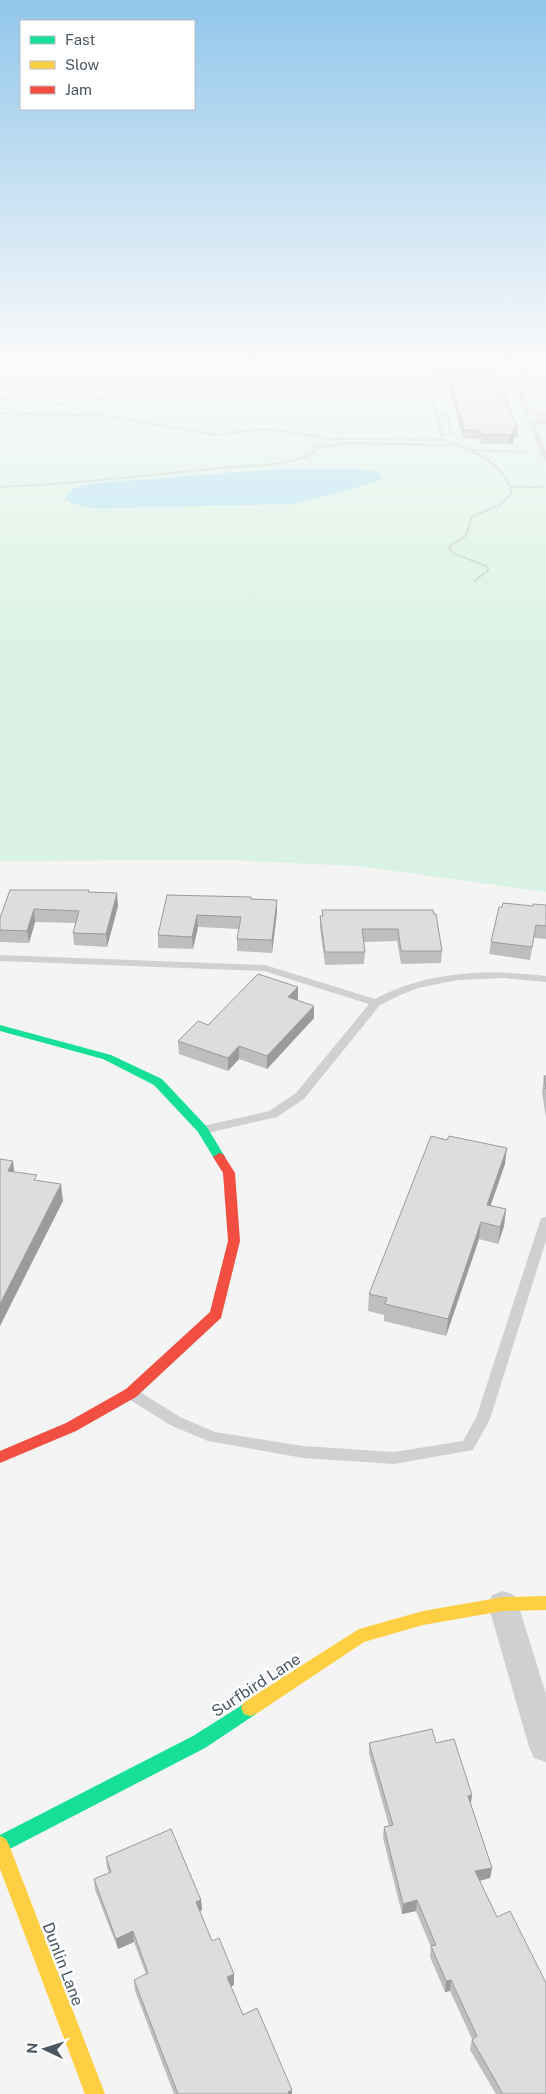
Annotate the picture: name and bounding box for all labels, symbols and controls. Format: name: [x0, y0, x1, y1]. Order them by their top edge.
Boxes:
legend: [20, 20, 195, 110]
text: Fast: [65, 31, 95, 48]
text: Slow: [65, 56, 100, 73]
text: Jam: [65, 81, 92, 98]
street label: Surfbird Lane: [208, 1649, 304, 1721]
street label: Dunlin Lane: [38, 1920, 88, 2008]
north arrow: [20, 2024, 70, 2074]
text: N: [24, 2042, 40, 2054]

